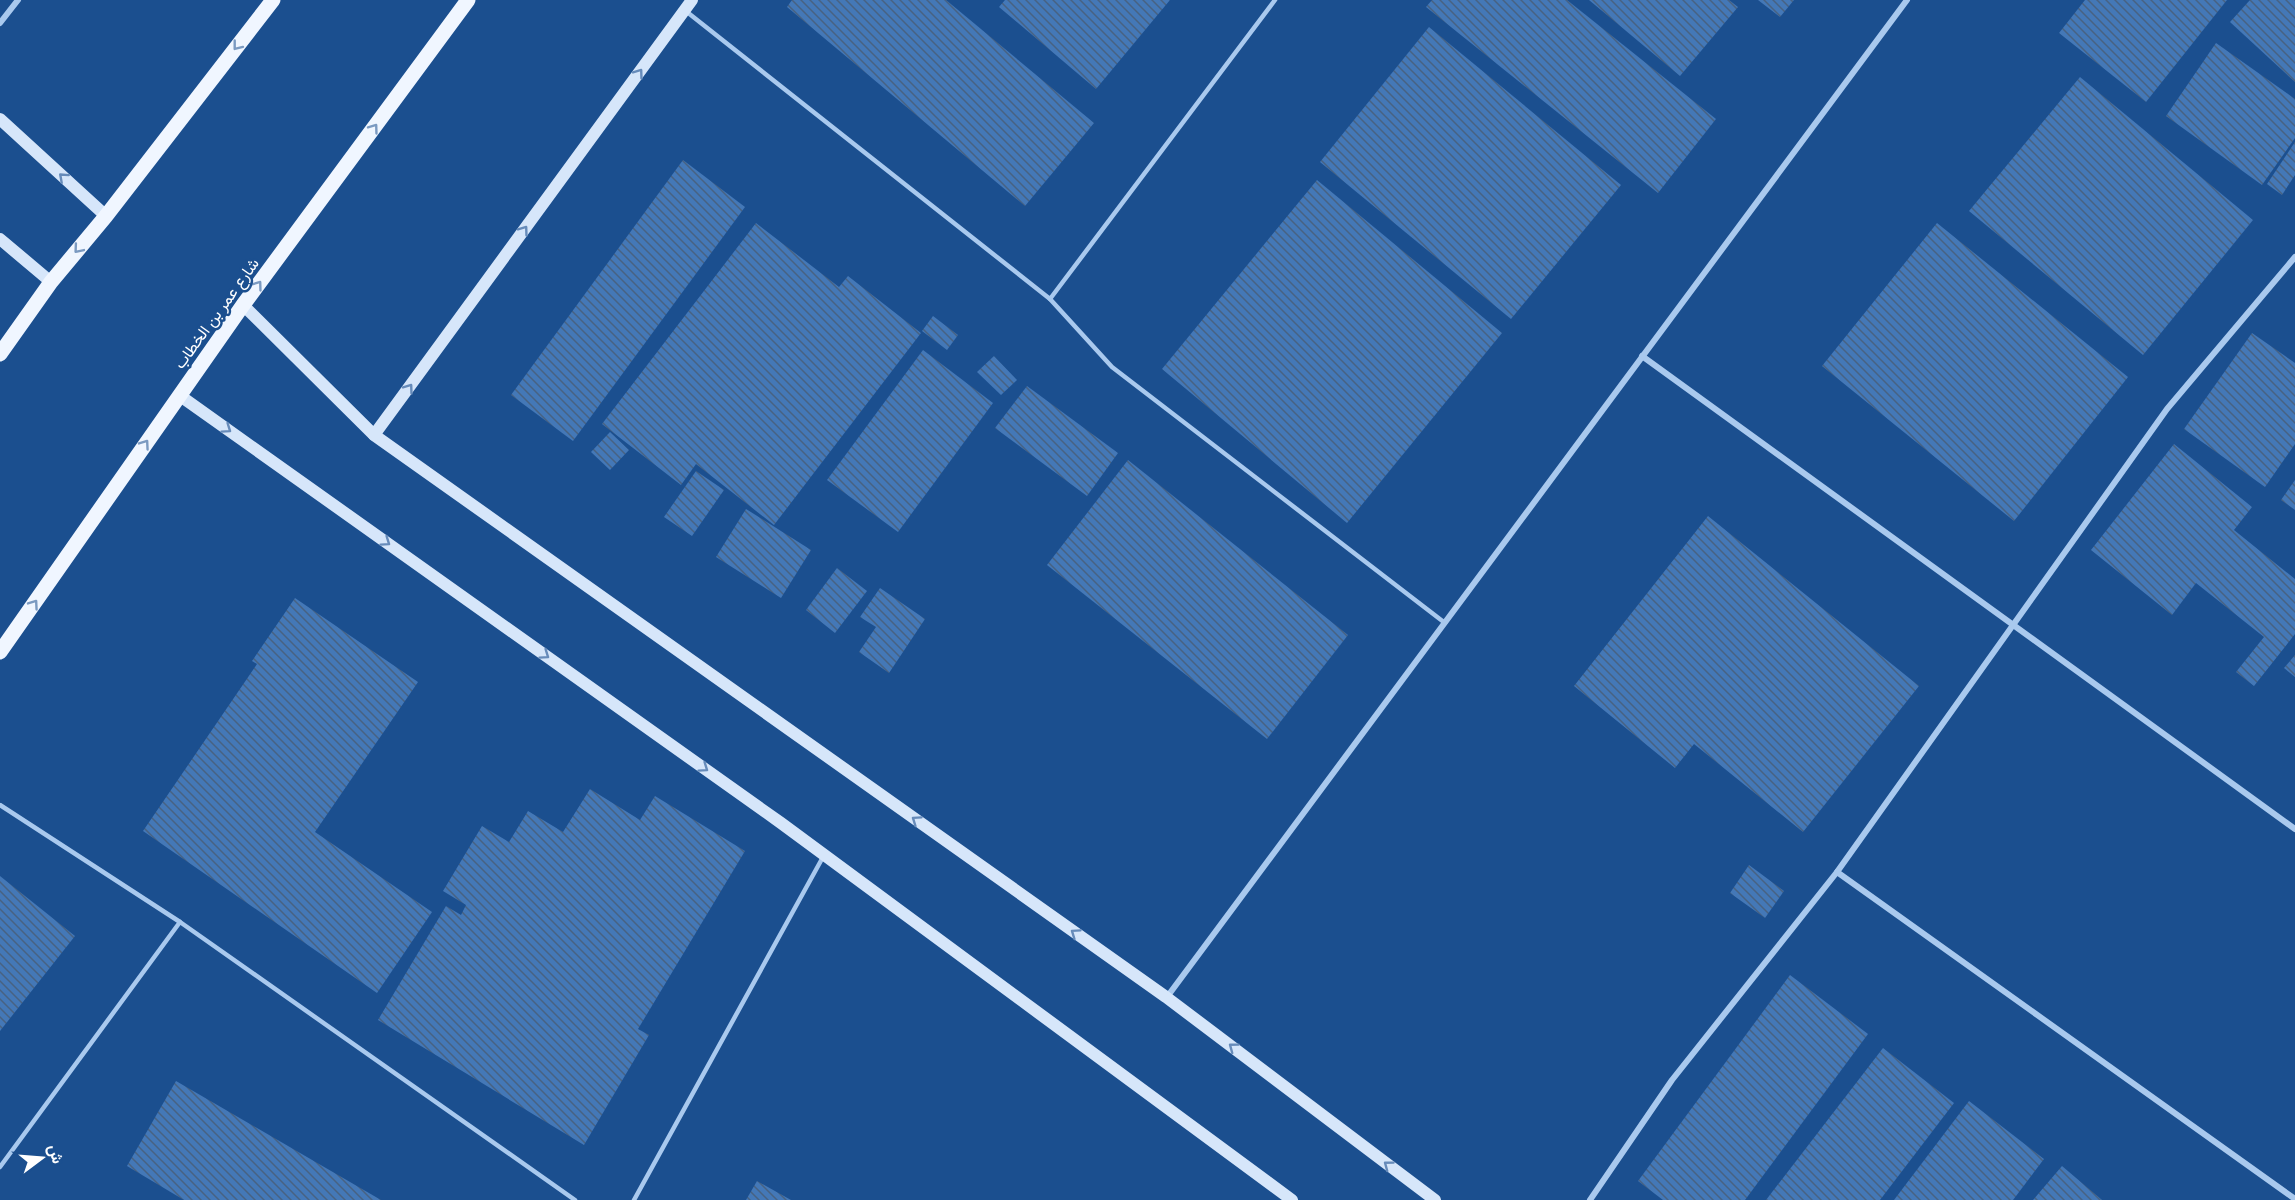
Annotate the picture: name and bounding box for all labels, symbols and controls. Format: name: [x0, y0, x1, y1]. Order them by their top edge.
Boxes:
one-way arrow: [234, 40, 245, 51]
one-way arrow: [632, 68, 643, 79]
one-way arrow: [366, 123, 377, 134]
one-way arrow: [59, 173, 69, 184]
one-way arrow: [517, 226, 528, 237]
one-way arrow: [74, 242, 85, 253]
street label: شارع عمر بن الخطاب: [170, 254, 265, 374]
one-way arrow: [251, 280, 262, 291]
one-way arrow: [402, 383, 413, 394]
one-way arrow: [220, 422, 231, 433]
one-way arrow: [138, 439, 149, 450]
one-way arrow: [379, 535, 390, 546]
one-way arrow: [27, 599, 38, 610]
one-way arrow: [538, 648, 549, 659]
one-way arrow: [697, 761, 708, 772]
one-way arrow: [912, 816, 923, 827]
one-way arrow: [1071, 929, 1082, 940]
one-way arrow: [1228, 1044, 1239, 1055]
north arrow: [12, 1128, 72, 1188]
text: ش: [44, 1142, 68, 1166]
one-way arrow: [1384, 1161, 1395, 1172]

